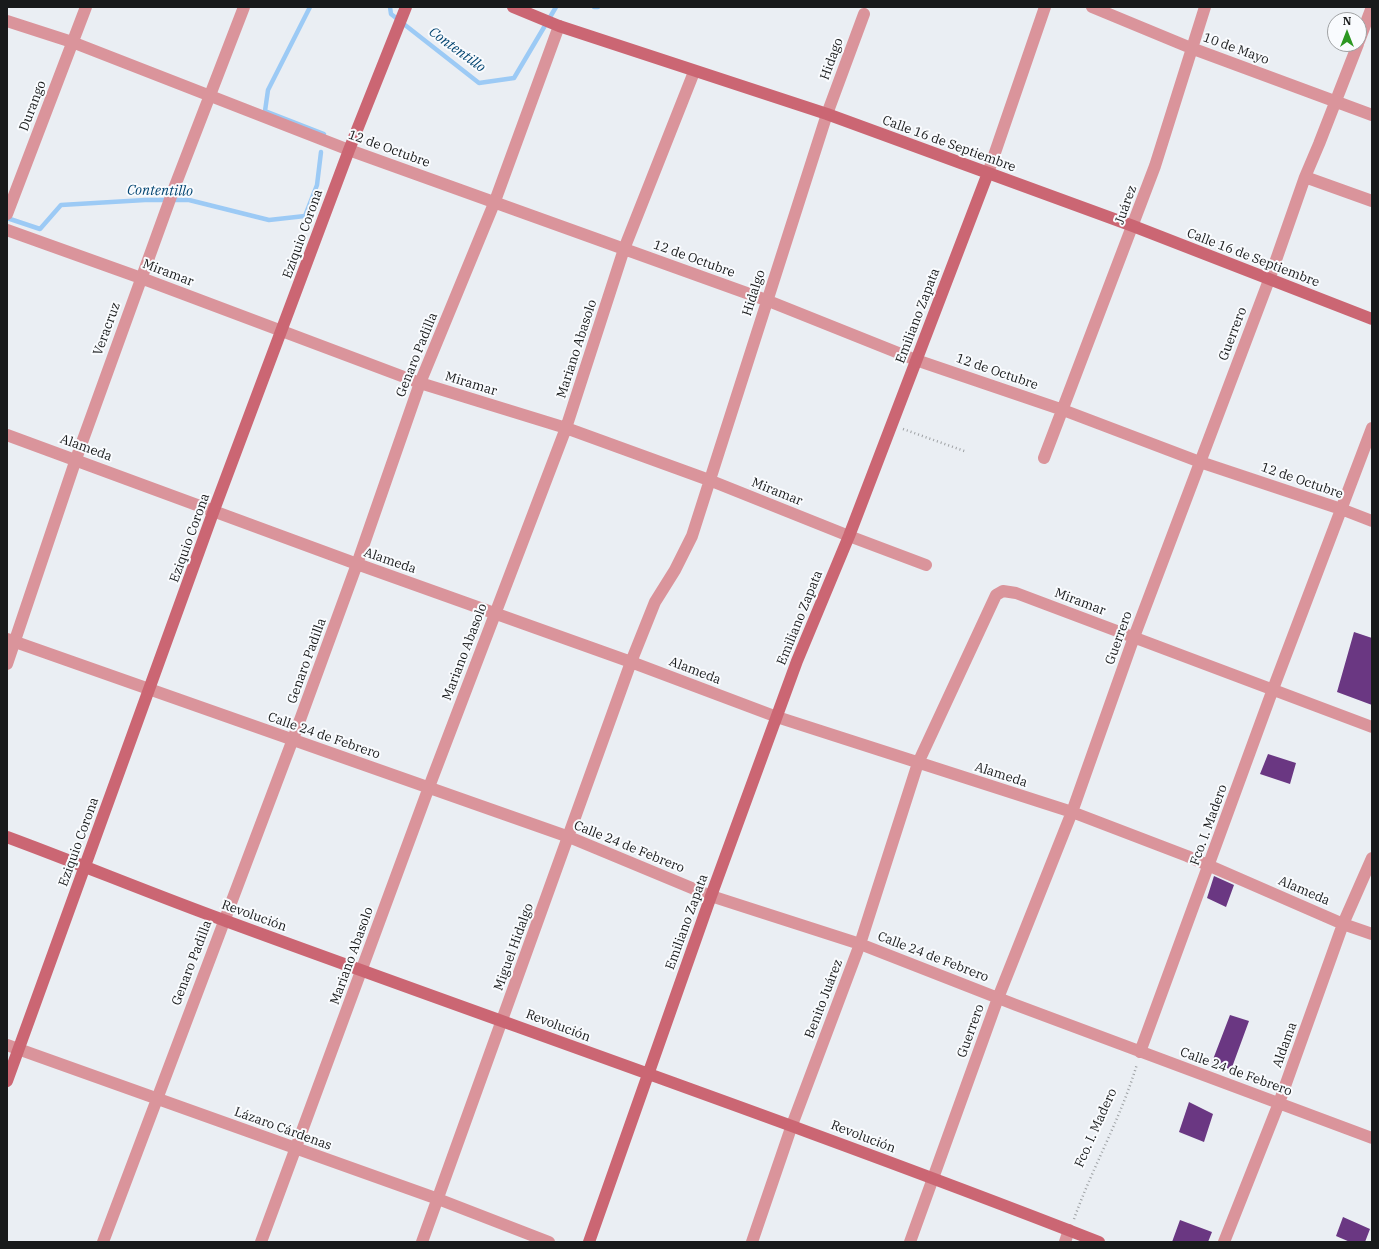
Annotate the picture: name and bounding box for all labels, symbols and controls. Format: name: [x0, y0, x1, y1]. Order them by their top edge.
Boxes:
north arrow: [1327, 12, 1367, 52]
text: N: [1343, 14, 1351, 28]
water label: Contentillo: [425, 24, 489, 76]
street label: 10 de Mayo: [1201, 30, 1271, 68]
street label: Hidago: [817, 36, 847, 82]
street label: Durango: [16, 79, 50, 133]
street label: Calle 16 de Septiembre: [880, 113, 1018, 175]
street label: 12 de Octubre: [346, 127, 432, 171]
water label: Contentillo: [127, 182, 193, 200]
street label: Juárez: [1112, 183, 1140, 227]
street label: Eziquio Corona: [280, 187, 326, 281]
street label: Calle 16 de Septiembre: [1184, 225, 1322, 291]
street label: 12 de Octubre: [651, 237, 737, 281]
street label: Miramar: [140, 256, 196, 290]
street label: Emiliano Zapata: [893, 266, 943, 366]
street label: Hidalgo: [739, 268, 769, 318]
street label: Mariano Abasolo: [554, 298, 600, 400]
street label: Veracruz: [90, 300, 124, 358]
street label: Guerrero: [1216, 305, 1250, 363]
street label: Genaro Padilla: [393, 310, 441, 400]
street label: 12 de Octubre: [954, 351, 1040, 393]
street label: Miramar: [443, 369, 499, 399]
street label: Alameda: [58, 431, 114, 465]
street label: 12 de Octubre: [1259, 460, 1345, 502]
street label: Miramar: [749, 475, 805, 509]
street label: Eziquio Corona: [167, 491, 213, 585]
street label: Alameda: [362, 545, 418, 577]
street label: Emiliano Zapata: [774, 568, 826, 668]
street label: Miramar: [1052, 585, 1108, 619]
street label: Mariano Abasolo: [439, 601, 491, 703]
street label: Guerrero: [1102, 609, 1136, 667]
street label: Genaro Padilla: [284, 616, 330, 706]
street label: Alameda: [667, 654, 723, 688]
street label: Calle 24 de Febrero: [266, 709, 382, 763]
street label: Alameda: [973, 759, 1029, 791]
street label: Fco. I. Madero: [1187, 782, 1231, 868]
street label: Eziquio Corona: [56, 795, 102, 889]
street label: Calle 24 de Febrero: [571, 818, 687, 876]
street label: Emiliano Zapata: [662, 872, 712, 972]
street label: Alameda: [1276, 873, 1332, 909]
street label: Revolución: [219, 897, 289, 935]
street label: Miguel Hidalgo: [491, 901, 537, 993]
street label: Mariano Abasolo: [327, 905, 377, 1007]
street label: Genaro Padilla: [169, 918, 215, 1008]
street label: Calle 24 de Febrero: [875, 929, 991, 985]
street label: Benito Juárez: [802, 957, 846, 1041]
street label: Guerrero: [954, 1002, 988, 1060]
street label: Revolución: [523, 1007, 593, 1045]
street label: Aldama: [1270, 1020, 1300, 1070]
street label: Calle 24 de Febrero: [1178, 1045, 1294, 1099]
street label: Fco. I. Madero: [1072, 1086, 1120, 1170]
street label: Lázaro Cárdenas: [232, 1104, 334, 1154]
street label: Revolución: [828, 1118, 898, 1156]

